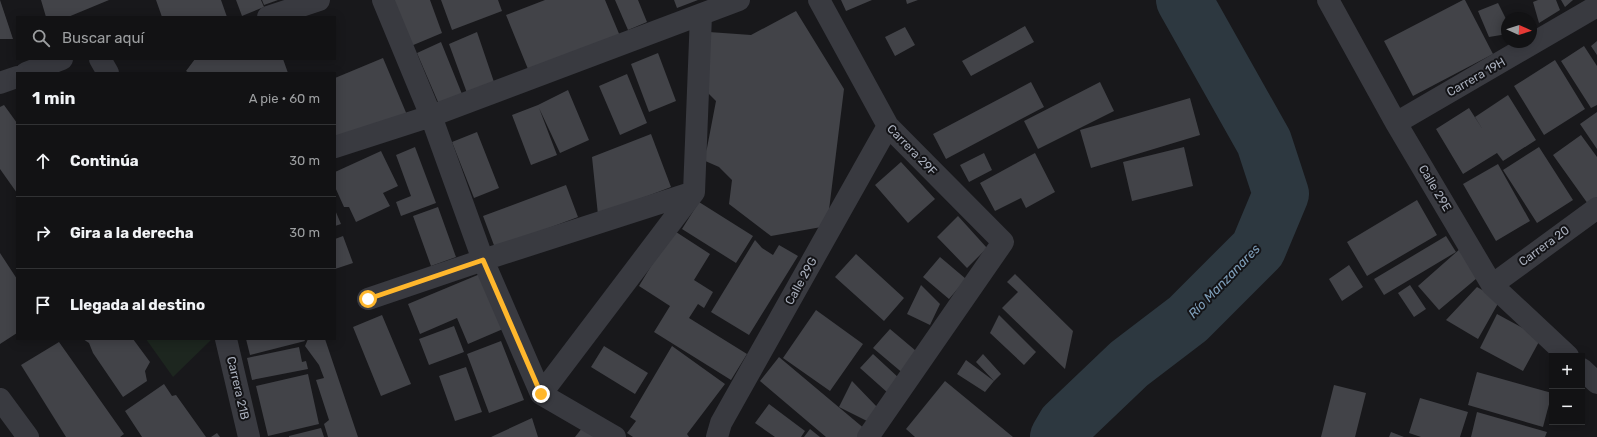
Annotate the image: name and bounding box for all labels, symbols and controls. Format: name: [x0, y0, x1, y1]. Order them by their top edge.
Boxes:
north arrow: [1501, 12, 1537, 48]
search box: [16, 16, 336, 60]
icon: search: [30, 27, 52, 49]
text: Buscar aquí: [62, 29, 144, 47]
street label: Carrera 19H: [1444, 55, 1508, 99]
text: 1 min: [32, 88, 75, 108]
text: A pie · 60 m: [249, 91, 320, 106]
street label: Carrera 29F: [884, 122, 940, 178]
icon: ahead: [32, 150, 54, 172]
text: Continúa: [70, 152, 139, 170]
text: 30 m: [289, 153, 320, 168]
street label: Calle 29E: [1416, 162, 1454, 214]
icon: right: [32, 222, 54, 244]
street label: Carrera 20: [1516, 223, 1572, 269]
text: Gira a la derecha: [70, 224, 194, 242]
text: 30 m: [289, 225, 320, 240]
water label: Río Manzanares: [1185, 241, 1263, 321]
street label: Calle 29G: [782, 255, 820, 307]
route start: [359, 290, 377, 308]
icon: arrive: [32, 294, 54, 316]
text: Llegada al destino: [70, 296, 205, 314]
map controls: [1549, 353, 1585, 425]
button: +: [1549, 353, 1585, 389]
street label: Carrera 21B: [224, 355, 252, 421]
route end: [532, 385, 550, 403]
button: −: [1549, 389, 1585, 425]

